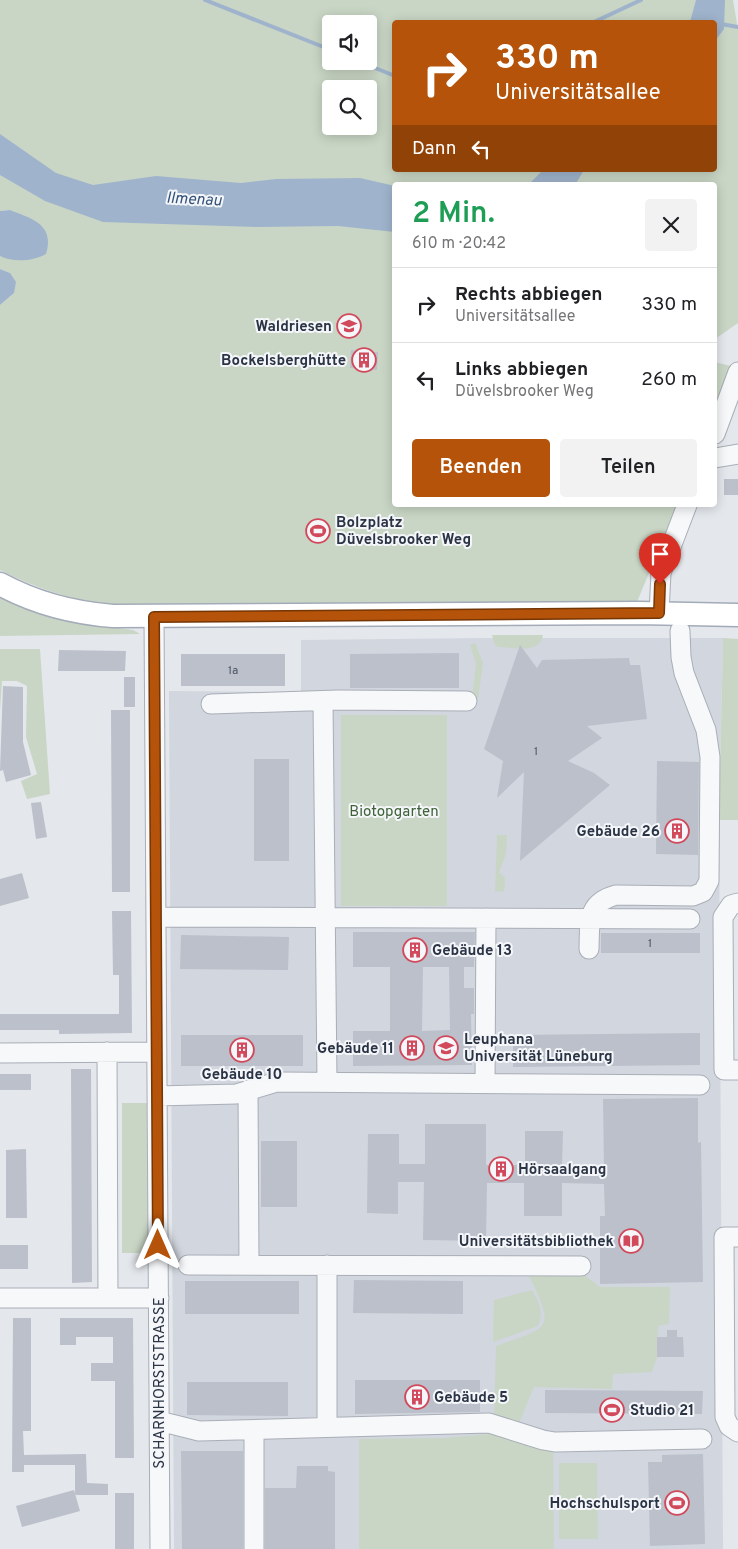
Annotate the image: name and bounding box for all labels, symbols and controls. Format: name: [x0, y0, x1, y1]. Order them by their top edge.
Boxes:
map controls: [322, 15, 377, 135]
button: sound: [322, 15, 377, 70]
text: 330 m: [495, 37, 599, 81]
icon: right: [412, 40, 477, 105]
button: search: [322, 80, 377, 135]
text: Universitätsallee: [495, 80, 661, 107]
icon: left: [467, 135, 495, 163]
text: Dann: [412, 137, 457, 161]
water label: Ilmenau: [166, 189, 222, 211]
text: 2 Min.: [412, 196, 495, 233]
button: close: [645, 199, 697, 251]
text: 610 m · 20:42: [412, 234, 506, 254]
text: Rechts abbiegen: [455, 283, 603, 307]
icon: right: [412, 291, 440, 319]
text: 330 m: [642, 293, 697, 317]
text: Universitätsallee: [455, 307, 575, 327]
school or university icon: Waldriesen: [336, 313, 362, 339]
place label: Waldriesen: [255, 318, 332, 337]
building icon: Bockelsberghütte: [351, 347, 377, 373]
place label: Bockelsberghütte: [221, 352, 346, 371]
text: Links abbiegen: [455, 358, 588, 382]
icon: left: [412, 366, 440, 394]
text: 260 m: [641, 368, 697, 392]
text: Düvelsbrooker Weg: [455, 382, 594, 402]
button: Beenden: [412, 439, 550, 497]
button: Teilen: [560, 439, 697, 497]
place label: Bolzplatz Düvelsbrooker Weg: [336, 514, 471, 550]
sports icon: Bolzplatz Düvelsbrooker Weg: [305, 518, 331, 544]
pin: [639, 533, 681, 584]
icon: arrive: [646, 540, 674, 568]
house number: 1a: [228, 663, 238, 679]
house number: 1: [534, 744, 538, 760]
park label: Biotopgarten: [349, 803, 439, 822]
building icon: Gebäude 26: [664, 818, 690, 844]
place label: Gebäude 26: [577, 823, 660, 842]
house number: 1: [648, 936, 652, 952]
building icon: Gebäude 13: [402, 937, 428, 963]
place label: Gebäude 13: [432, 942, 512, 961]
place label: Leuphana Universität Lüneburg: [464, 1031, 613, 1067]
building icon: Gebäude 11: [399, 1035, 425, 1061]
school or university icon: Leuphana Universität Lüneburg: [433, 1035, 459, 1061]
building icon: Gebäude 10: [229, 1037, 255, 1063]
place label: Gebäude 11: [317, 1040, 394, 1059]
place label: Gebäude 10: [202, 1066, 282, 1085]
building icon: Hörsaalgang: [488, 1156, 514, 1182]
place label: Hörsaalgang: [518, 1161, 607, 1180]
position arrow: [131, 1218, 183, 1270]
library icon: Universitätsbibliothek: [618, 1228, 644, 1254]
place label: Universitätsbibliothek: [459, 1233, 614, 1252]
street label: SCHARNHORSTSTRASSE: [151, 1297, 170, 1469]
building icon: Gebäude 5: [404, 1384, 430, 1410]
place label: Gebäude 5: [434, 1389, 508, 1408]
sports icon: Studio 21: [599, 1397, 625, 1423]
place label: Studio 21: [630, 1402, 694, 1421]
sports icon: Hochschulsport: [664, 1490, 690, 1516]
place label: Hochschulsport: [549, 1495, 660, 1514]

